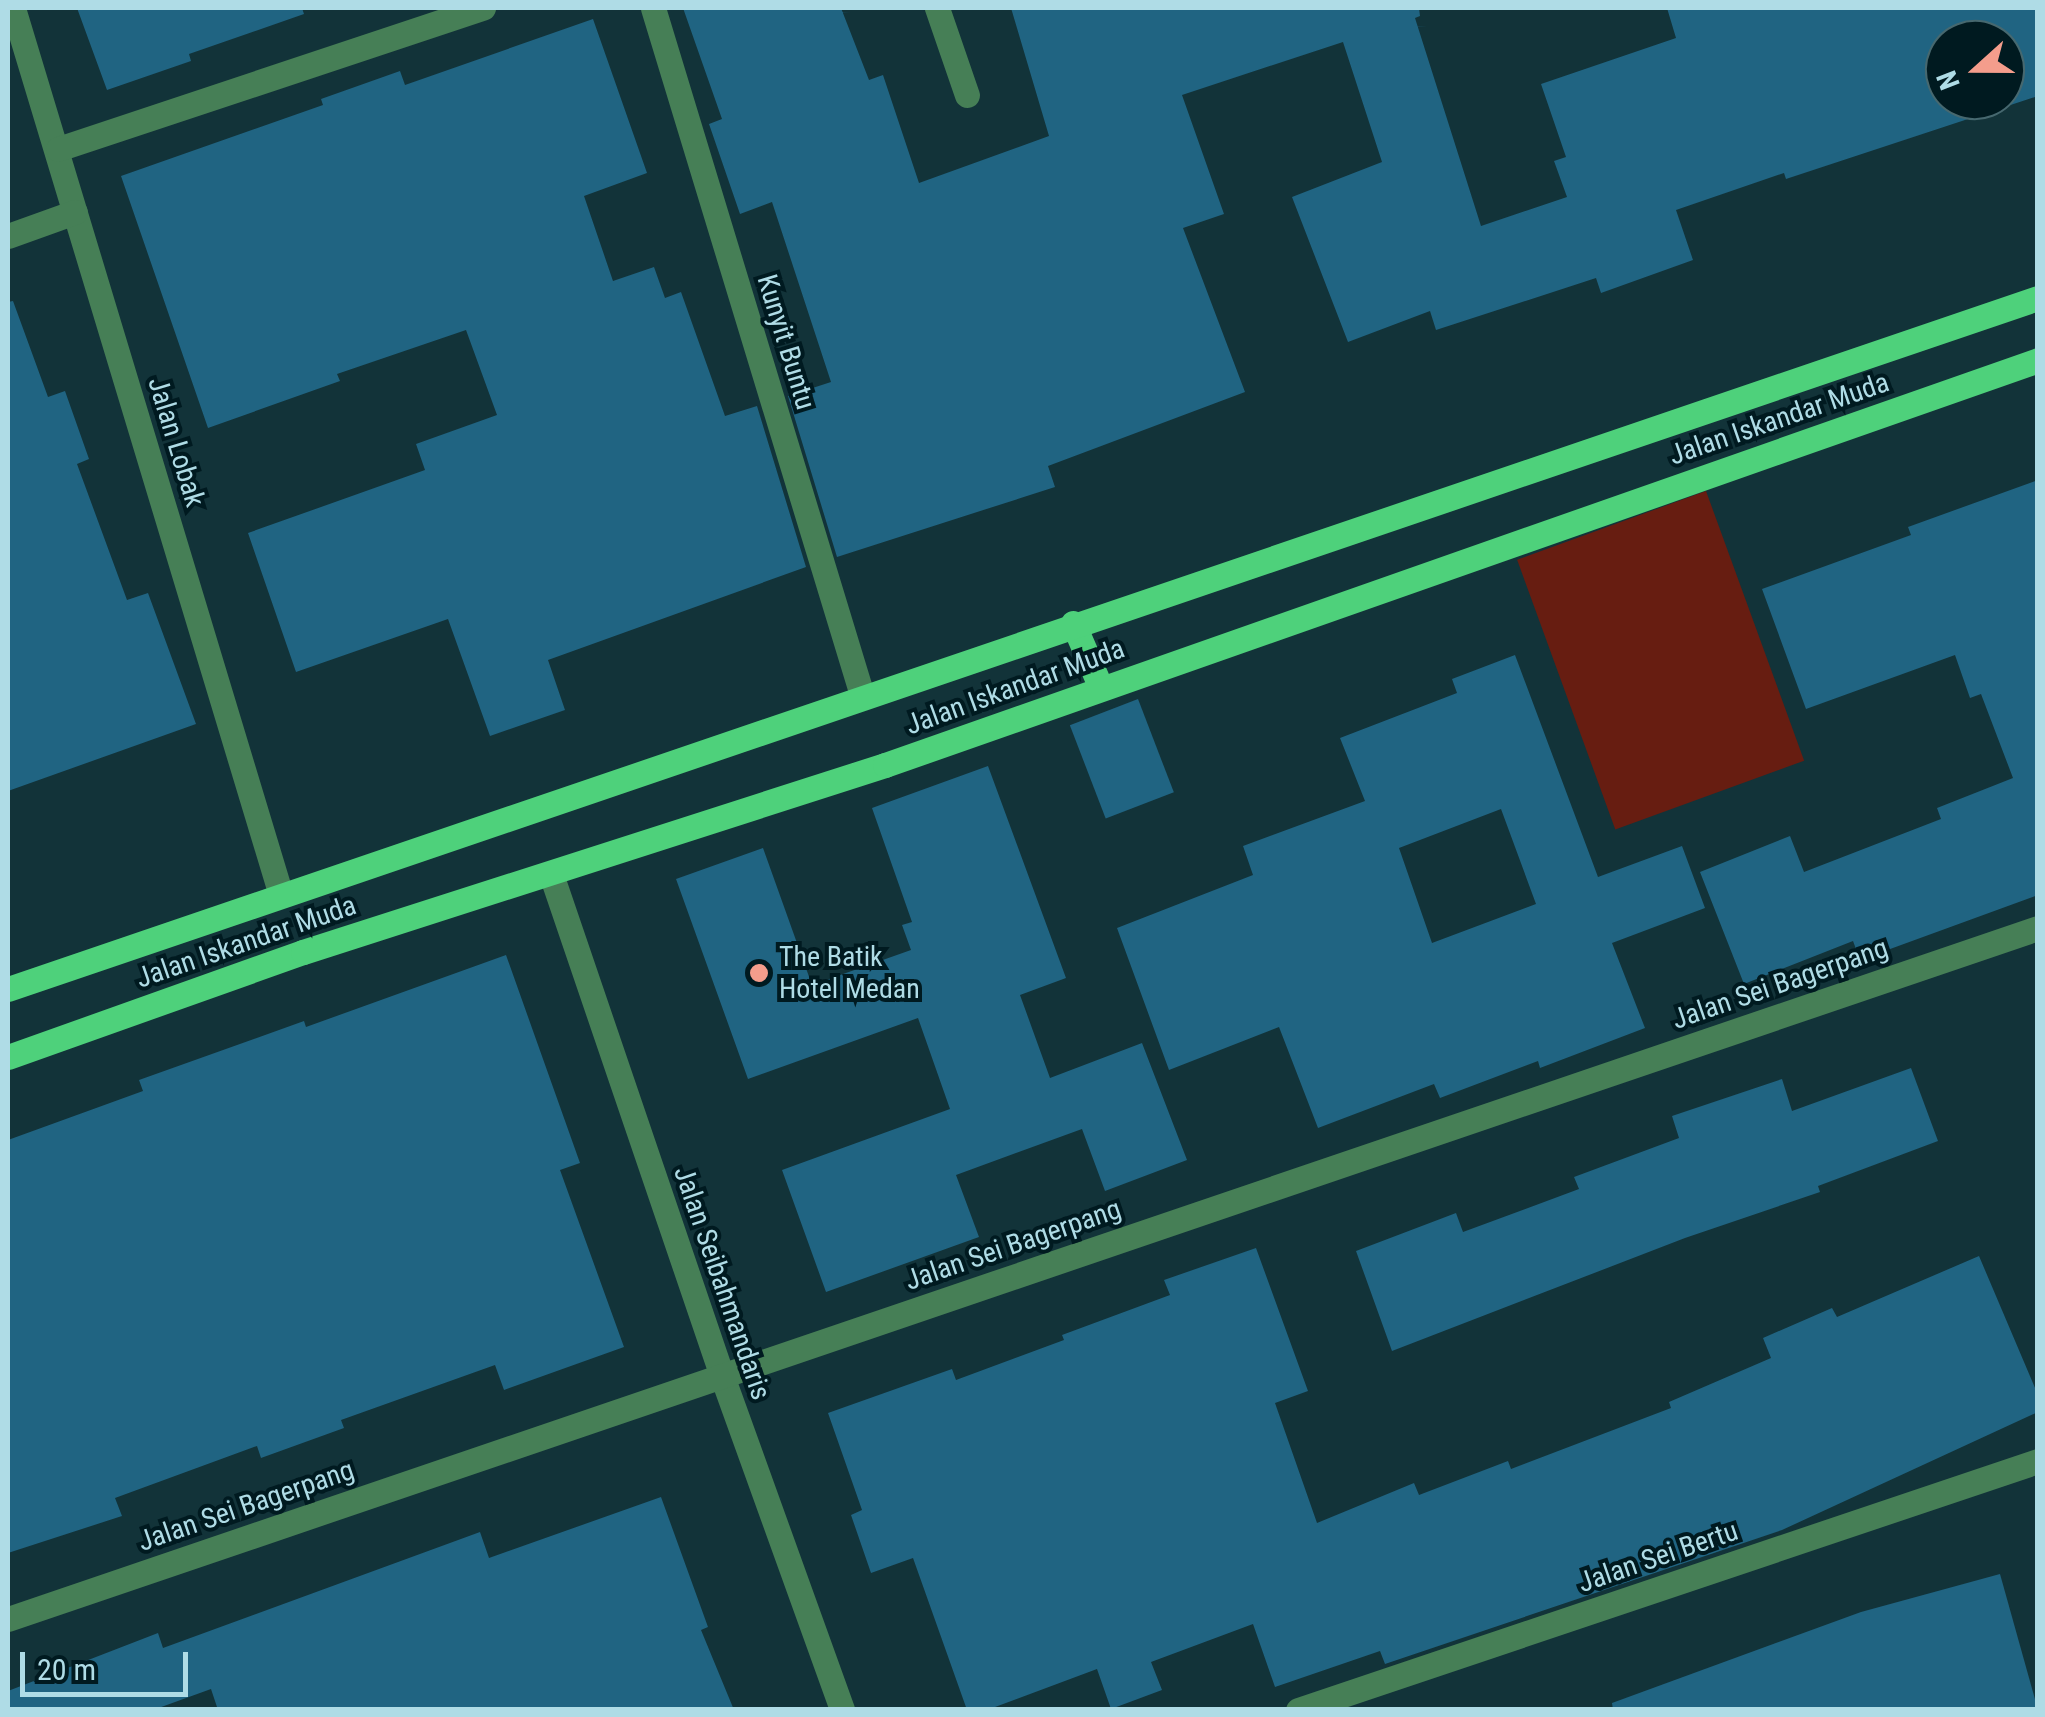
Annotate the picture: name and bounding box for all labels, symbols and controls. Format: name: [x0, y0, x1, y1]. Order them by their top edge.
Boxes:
north arrow: [1925, 20, 2025, 120]
text: N: [1930, 66, 1967, 94]
street label: Kunyit Buntu: [750, 271, 822, 413]
street label: Jalan Iskandar Muda: [1665, 366, 1893, 472]
street label: Jalan Lobak: [140, 373, 212, 511]
street label: Jalan Iskandar Muda: [901, 632, 1129, 742]
street label: Jalan Iskandar Muda: [132, 889, 360, 995]
street label: Jalan Sei Bagerpang: [1668, 931, 1892, 1037]
place label: The Batik Hotel Medan: [779, 940, 920, 1006]
marker: The Batik Hotel Medan: [748, 962, 770, 984]
street label: Jalan Seibahmandaris: [666, 1162, 778, 1404]
street label: Jalan Sei Bagerpang: [901, 1192, 1125, 1298]
street label: Jalan Sei Bagerpang: [134, 1453, 358, 1559]
street label: Jalan Sei Bertu: [1574, 1514, 1742, 1600]
scale bar: [25, 1632, 192, 1694]
text: 20 m: [37, 1652, 96, 1687]

